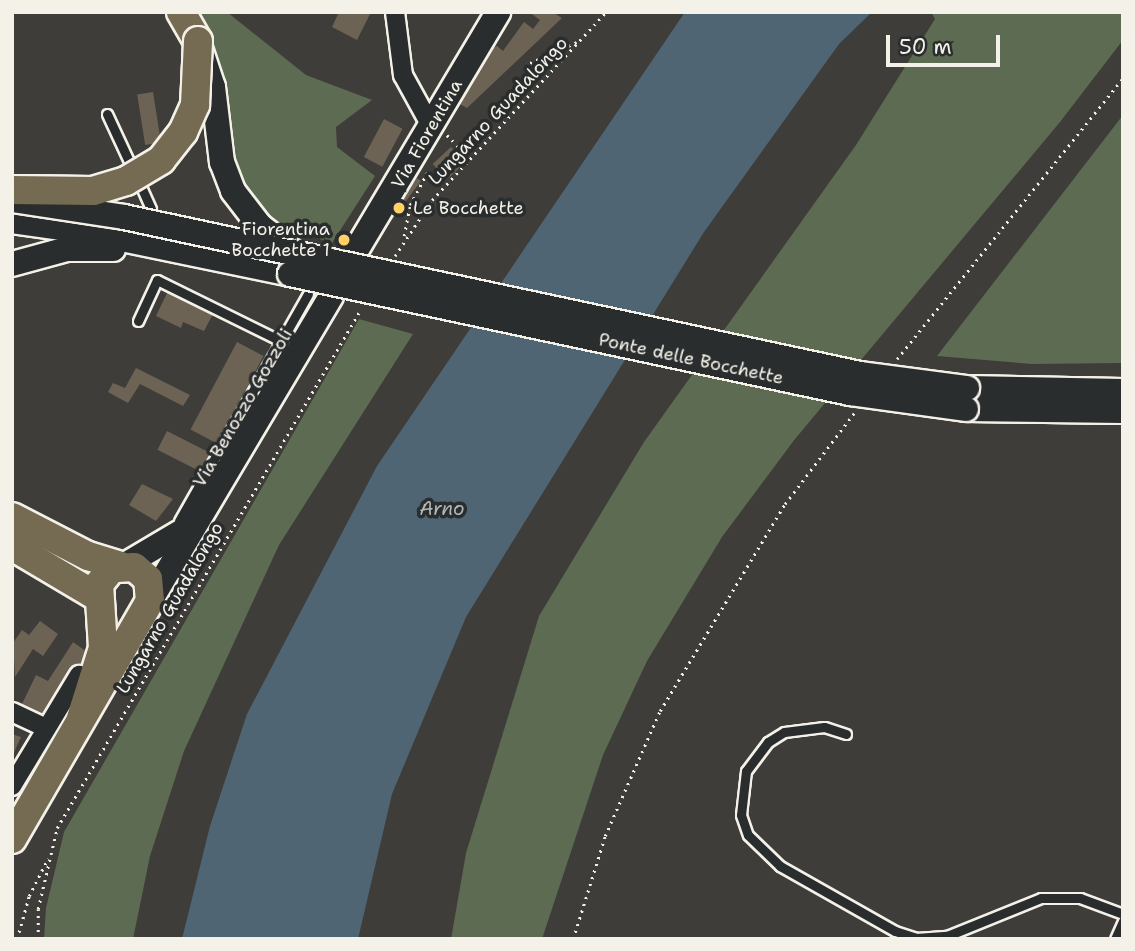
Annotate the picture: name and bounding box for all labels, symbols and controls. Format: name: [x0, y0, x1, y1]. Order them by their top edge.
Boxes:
scale bar: [890, 21, 1004, 65]
street label: Lungarno Guadalongo: [424, 33, 572, 189]
text: 50 m: [899, 33, 952, 61]
street label: Via Fiorentina: [387, 76, 467, 192]
place label: Le Bocchette: [413, 197, 524, 219]
marker: Le Bocchette: [391, 200, 407, 216]
place label: Fiorentina Bocchette 1: [232, 219, 330, 262]
marker: Fiorentina Bocchette 1: [336, 232, 352, 248]
street label: Via Benozzo Gozzoli: [189, 325, 297, 491]
street label: Ponte delle Bocchette: [597, 329, 785, 389]
water label: Arno: [419, 498, 465, 520]
street label: Lungarno Guadalongo: [112, 518, 228, 698]

